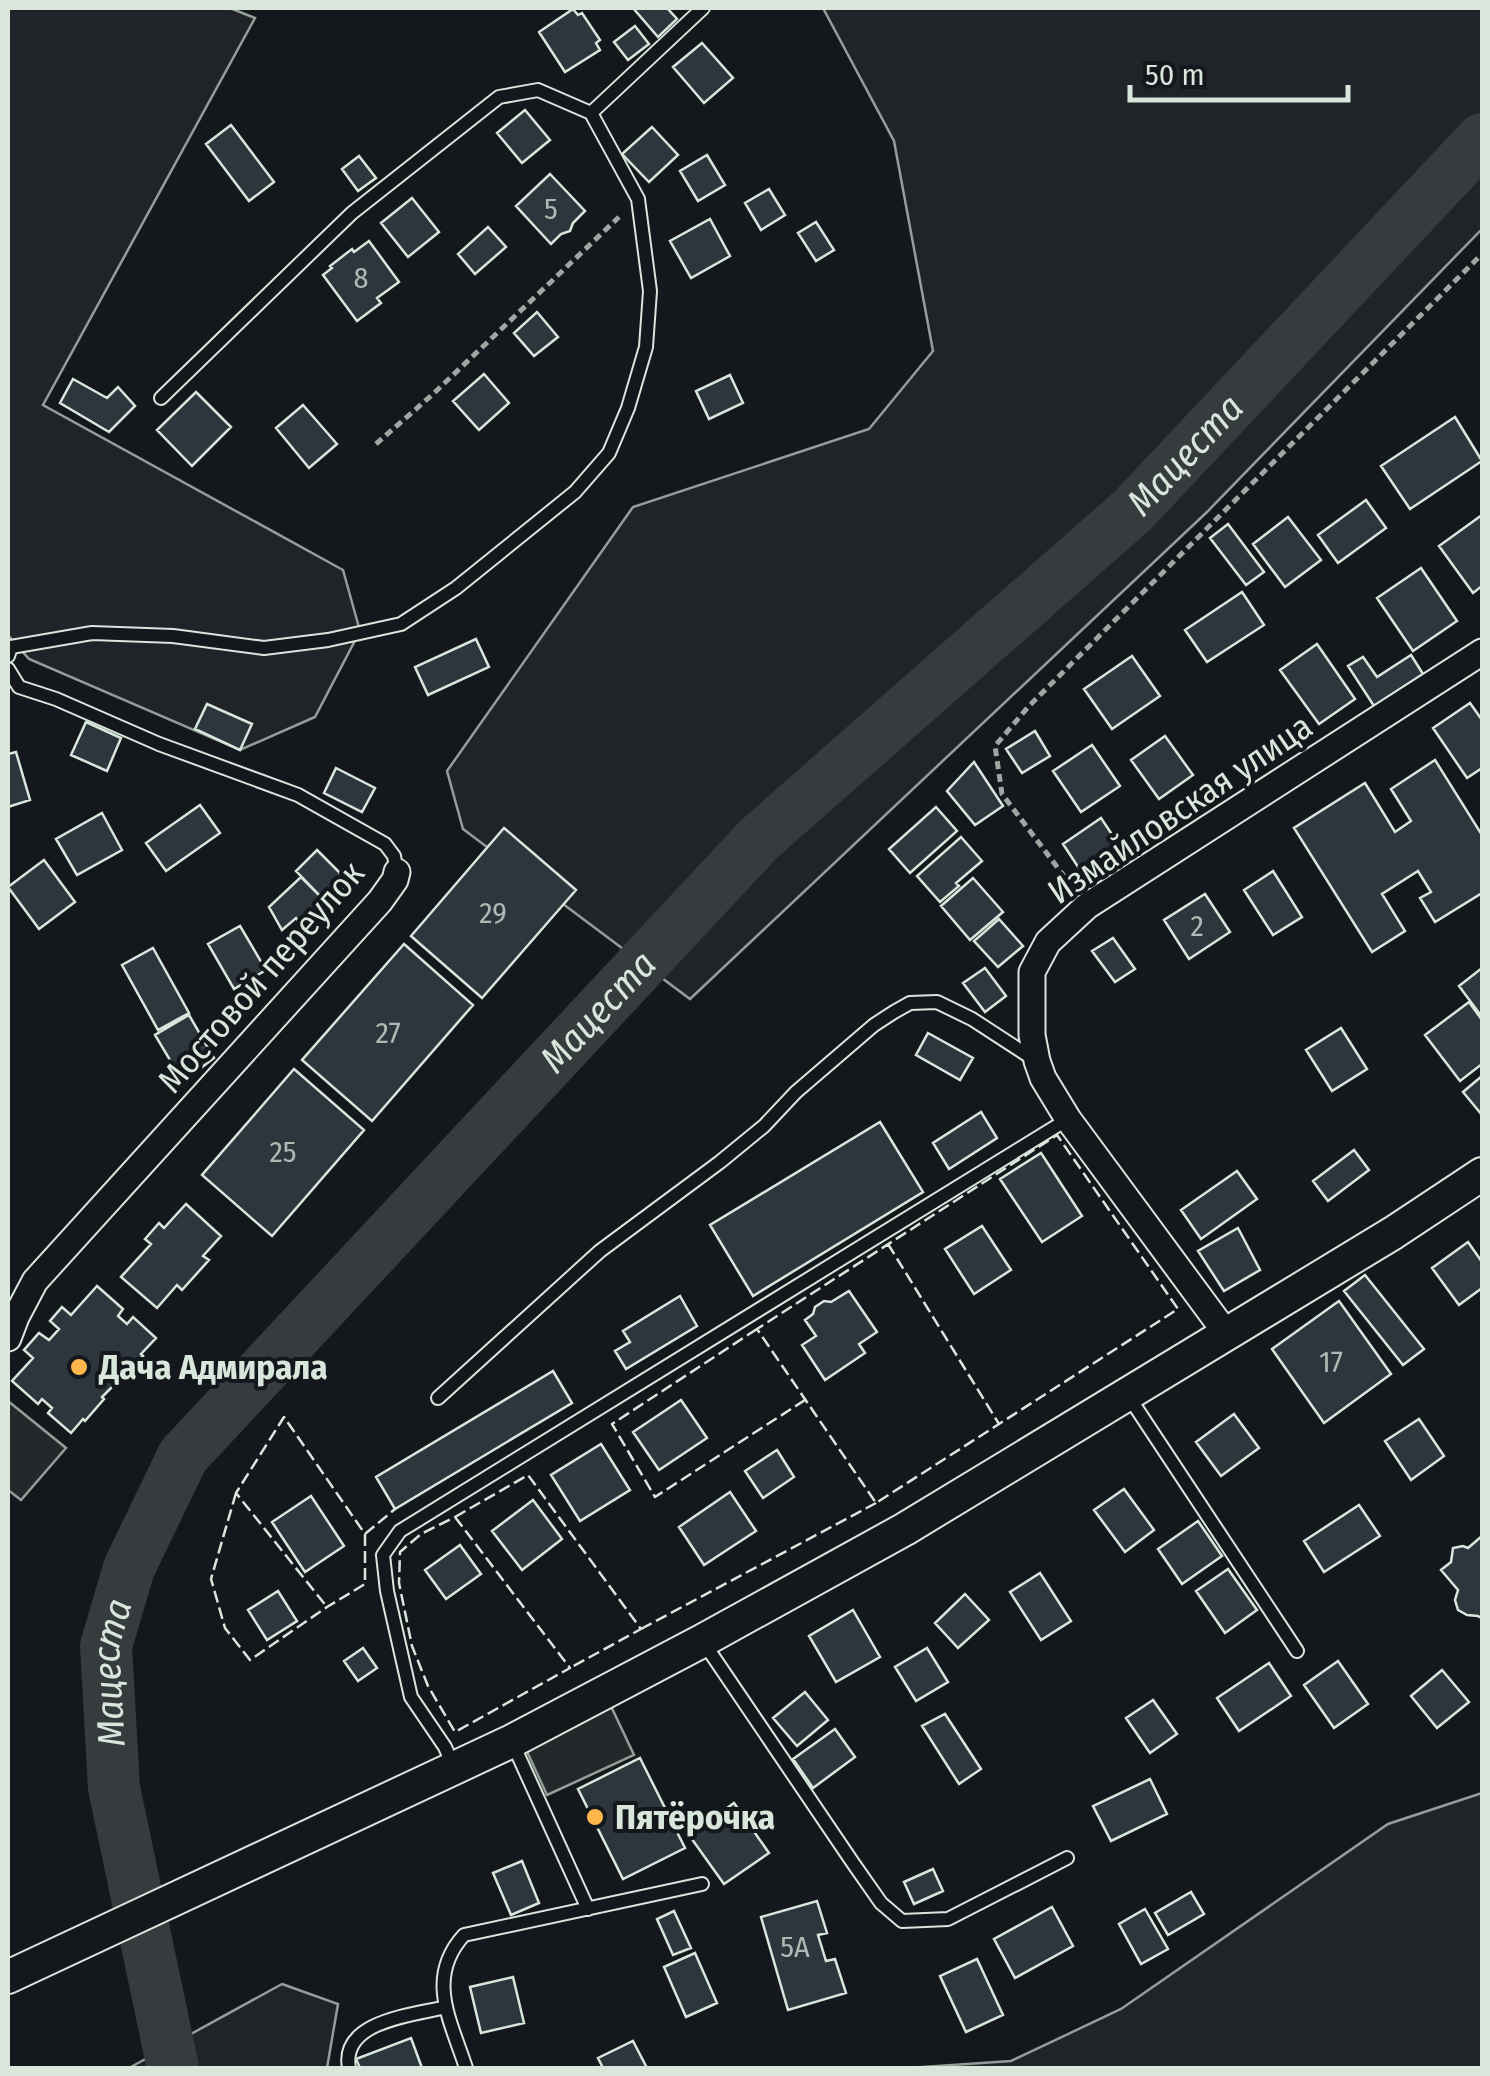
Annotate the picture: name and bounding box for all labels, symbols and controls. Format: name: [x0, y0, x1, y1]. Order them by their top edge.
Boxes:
scale bar: [1130, 40, 1348, 102]
text: 50 m: [1145, 57, 1205, 93]
house number: 5: [544, 191, 558, 227]
house number: 8: [354, 260, 369, 296]
water label: Мацеста: [1117, 385, 1253, 525]
street label: Измайловская улица: [1040, 705, 1320, 913]
street label: Мостовой переулок: [149, 852, 373, 1101]
house number: 29: [479, 895, 507, 931]
house number: 2: [1190, 908, 1204, 944]
water label: Мацеста: [530, 941, 666, 1082]
house number: 27: [375, 1015, 401, 1051]
house number: 25: [270, 1134, 297, 1170]
house number: 17: [1319, 1344, 1343, 1380]
place label: Дача Адмирала: [98, 1346, 328, 1388]
marker: Дача Адмирала: [68, 1356, 90, 1378]
water label: Мацеста: [83, 1593, 142, 1748]
place label: Пятёрочка: [615, 1796, 775, 1838]
marker: Пятёрочка: [584, 1806, 606, 1828]
house number: 5А: [780, 1929, 810, 1965]

